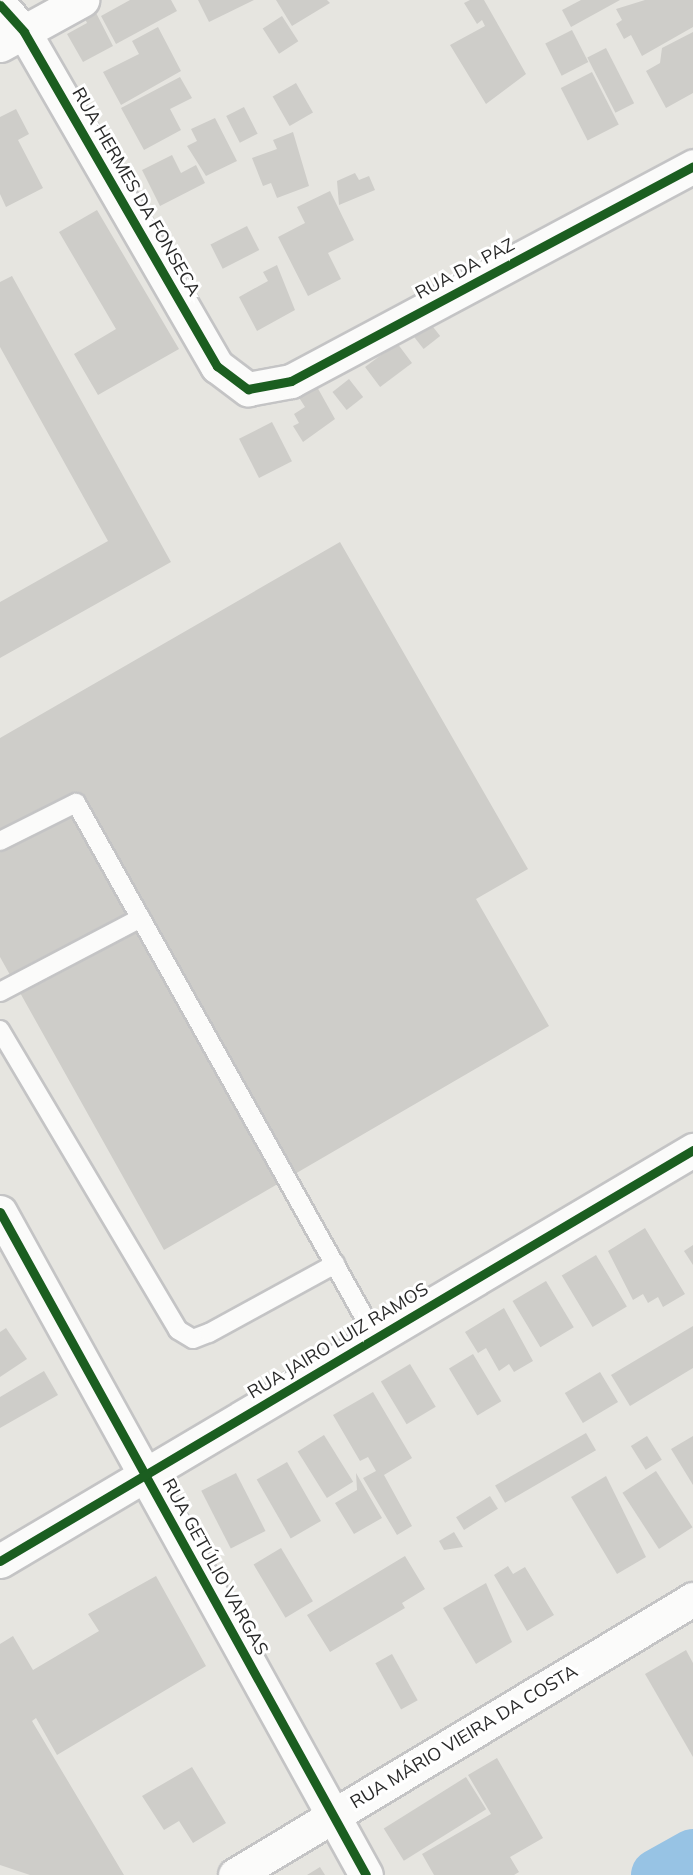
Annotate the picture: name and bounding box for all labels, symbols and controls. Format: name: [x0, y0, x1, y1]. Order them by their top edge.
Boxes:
street label: RUA HERMES DA FONSECA: [67, 84, 205, 300]
street label: RUA DA PAZ: [412, 234, 518, 304]
street label: RUA JAIRO LUIZ RAMOS: [244, 1278, 432, 1404]
street label: RUA GETÚLIO VARGAS: [157, 1475, 273, 1659]
street label: RUA MÁRIO VIEIRA DA COSTA: [347, 1661, 581, 1813]

